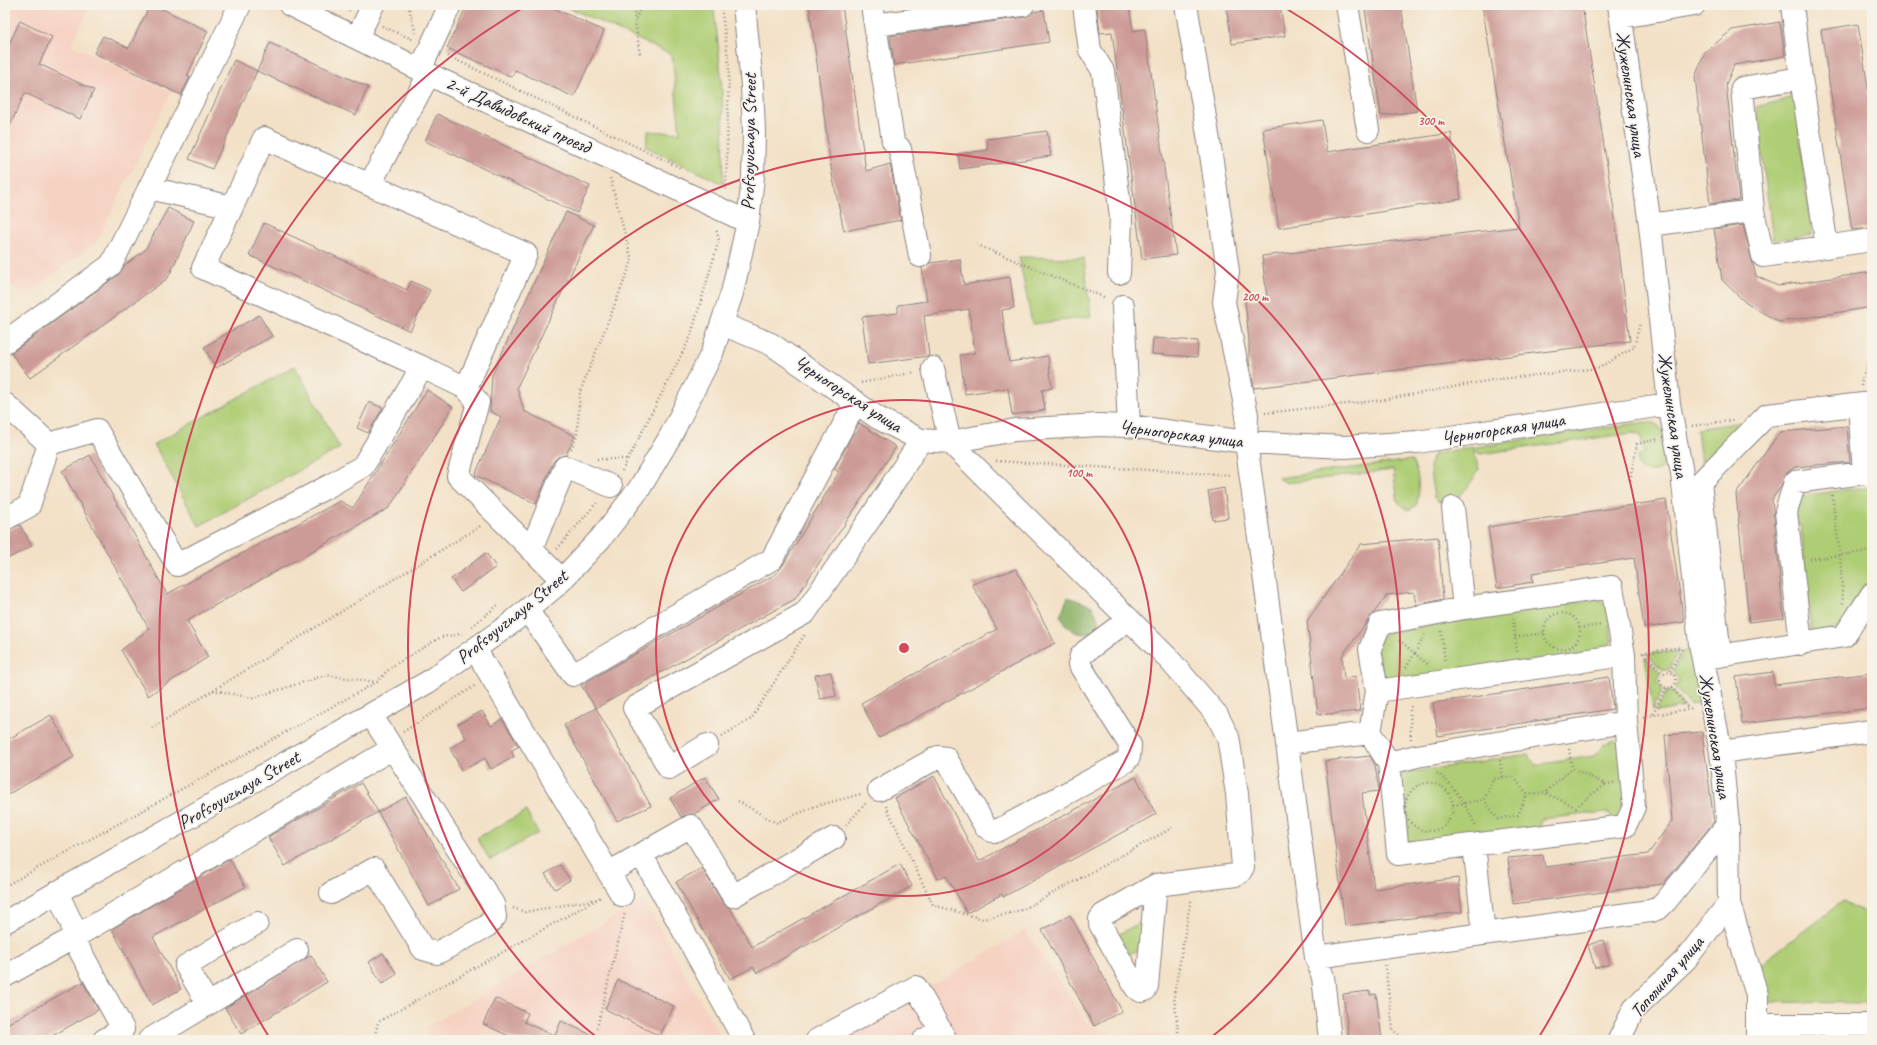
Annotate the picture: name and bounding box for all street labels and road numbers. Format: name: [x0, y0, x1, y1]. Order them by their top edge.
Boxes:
street label: Жужелинская улица: [1610, 30, 1652, 160]
street label: 2-й Давыдовский проезд: [442, 71, 596, 160]
street label: Profsoyuznaya Street: [736, 72, 762, 211]
street label: Черногорская улица: [789, 350, 908, 439]
street label: Жужелинская улица: [1652, 351, 1694, 481]
street label: Черногорская улица: [1440, 407, 1567, 451]
street label: Черногорская улица: [1118, 415, 1245, 454]
street label: Profsoyuznaya Street: [451, 564, 574, 669]
street label: Жужелинская улица: [1693, 672, 1737, 802]
street label: Profsoyuznaya Street: [174, 745, 306, 835]
street label: Тополиная улица: [1625, 930, 1710, 1023]

